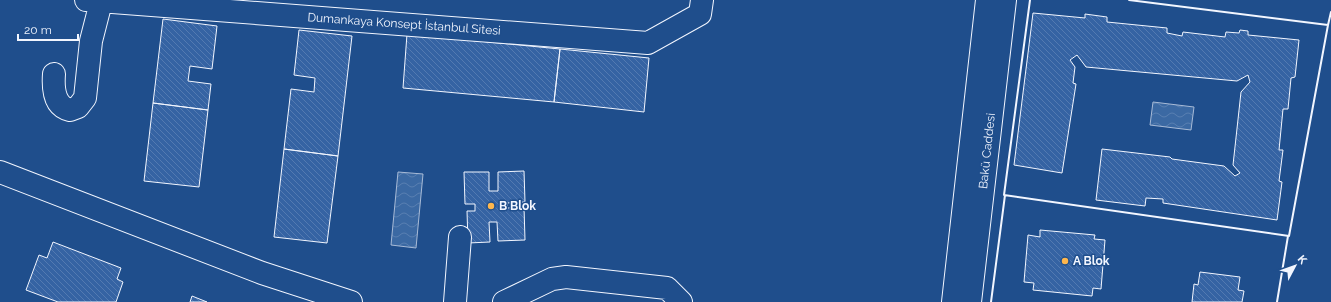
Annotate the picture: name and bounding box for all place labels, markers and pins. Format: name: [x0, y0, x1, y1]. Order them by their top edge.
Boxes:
place label: B Blok: [499, 199, 536, 213]
marker: B Blok: [486, 201, 496, 211]
place label: A Blok: [1073, 254, 1110, 268]
marker: A Blok: [1060, 256, 1070, 266]

